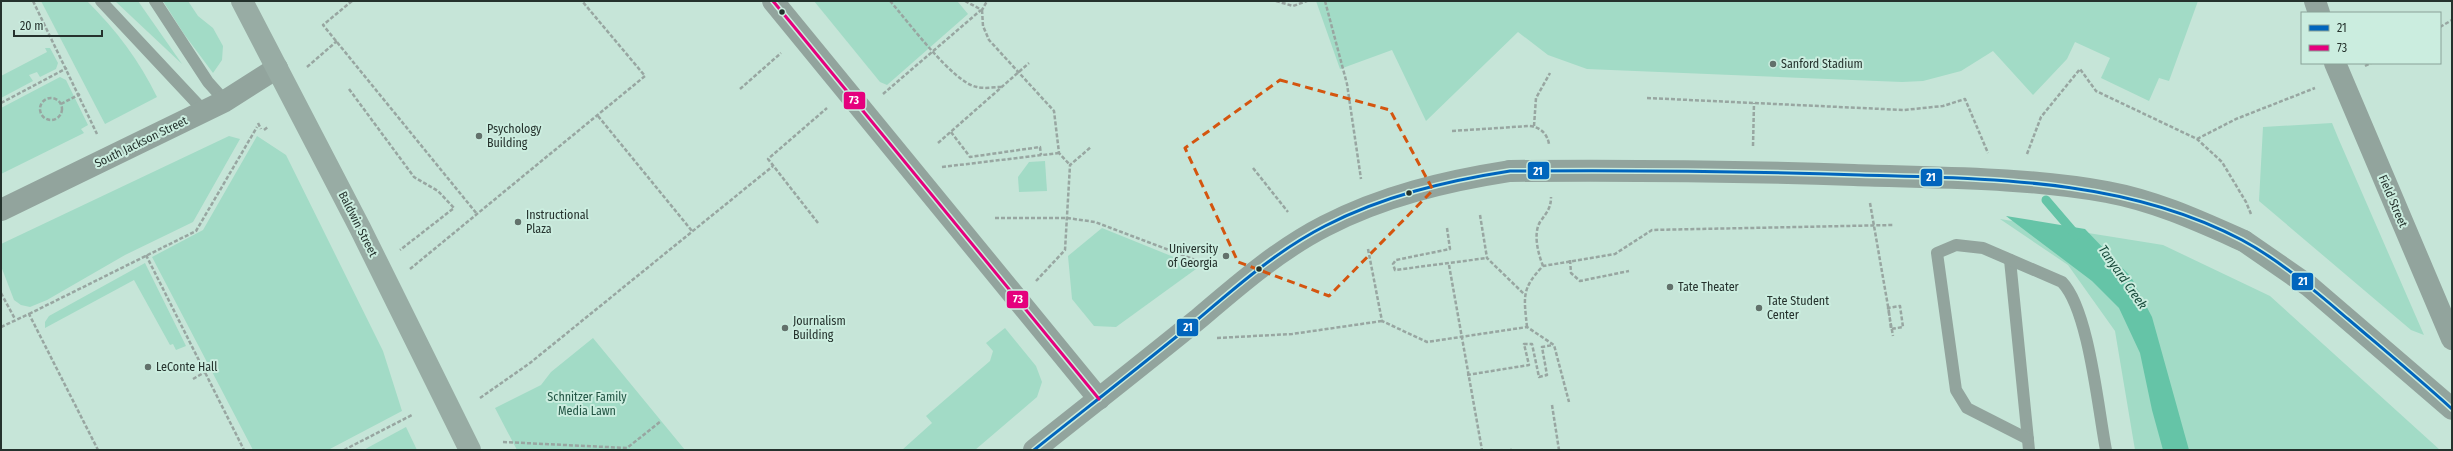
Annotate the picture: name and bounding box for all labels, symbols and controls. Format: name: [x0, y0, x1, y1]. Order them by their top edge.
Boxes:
unlabelled marker: [777, 7, 787, 17]
scale bar: [14, 12, 102, 38]
legend: [2301, 12, 2441, 64]
text: 20 m: [20, 19, 44, 33]
text: 21: [2337, 21, 2347, 35]
text: 73: [2337, 41, 2347, 55]
place label: Sanford Stadium: [1781, 57, 1863, 71]
marker: Sanford Stadium: [1768, 59, 1778, 69]
line badge: 73: [843, 91, 866, 110]
text: 73: [849, 94, 859, 107]
street label: South Jackson Street: [92, 113, 190, 171]
place label: Psychology Building: [487, 122, 542, 150]
marker: Psychology Building: [474, 131, 484, 141]
line badge: 21: [1527, 161, 1550, 180]
text: 21: [1532, 165, 1543, 178]
line badge: 21: [1920, 168, 1943, 187]
text: 21: [1925, 171, 1936, 184]
street label: Field Street: [2376, 173, 2410, 229]
unlabelled marker: [1404, 188, 1414, 198]
street label: Baldwin Street: [336, 189, 380, 259]
place label: Instructional Plaza: [526, 208, 589, 236]
marker: Instructional Plaza: [513, 217, 523, 227]
place label: University of Georgia: [1168, 242, 1219, 270]
water label: Tanyard Creek: [2095, 242, 2151, 312]
marker: University of Georgia: [1221, 251, 1231, 261]
unlabelled marker: [1254, 264, 1264, 274]
line badge: 21: [2291, 272, 2314, 291]
text: 21: [2297, 275, 2308, 288]
place label: Tate Theater: [1678, 280, 1740, 294]
marker: Tate Theater: [1665, 282, 1675, 292]
line badge: 73: [1006, 290, 1029, 309]
text: 73: [1013, 293, 1023, 306]
place label: Tate Student Center: [1767, 294, 1829, 322]
marker: Tate Student Center: [1754, 303, 1764, 313]
place label: Journalism Building: [793, 314, 846, 342]
line badge: 21: [1176, 318, 1199, 337]
text: 21: [1182, 321, 1193, 334]
marker: Journalism Building: [780, 323, 790, 333]
place label: LeConte Hall: [156, 360, 217, 374]
marker: LeConte Hall: [143, 362, 153, 372]
park label: Schnitzer Family Media Lawn: [547, 390, 627, 418]

